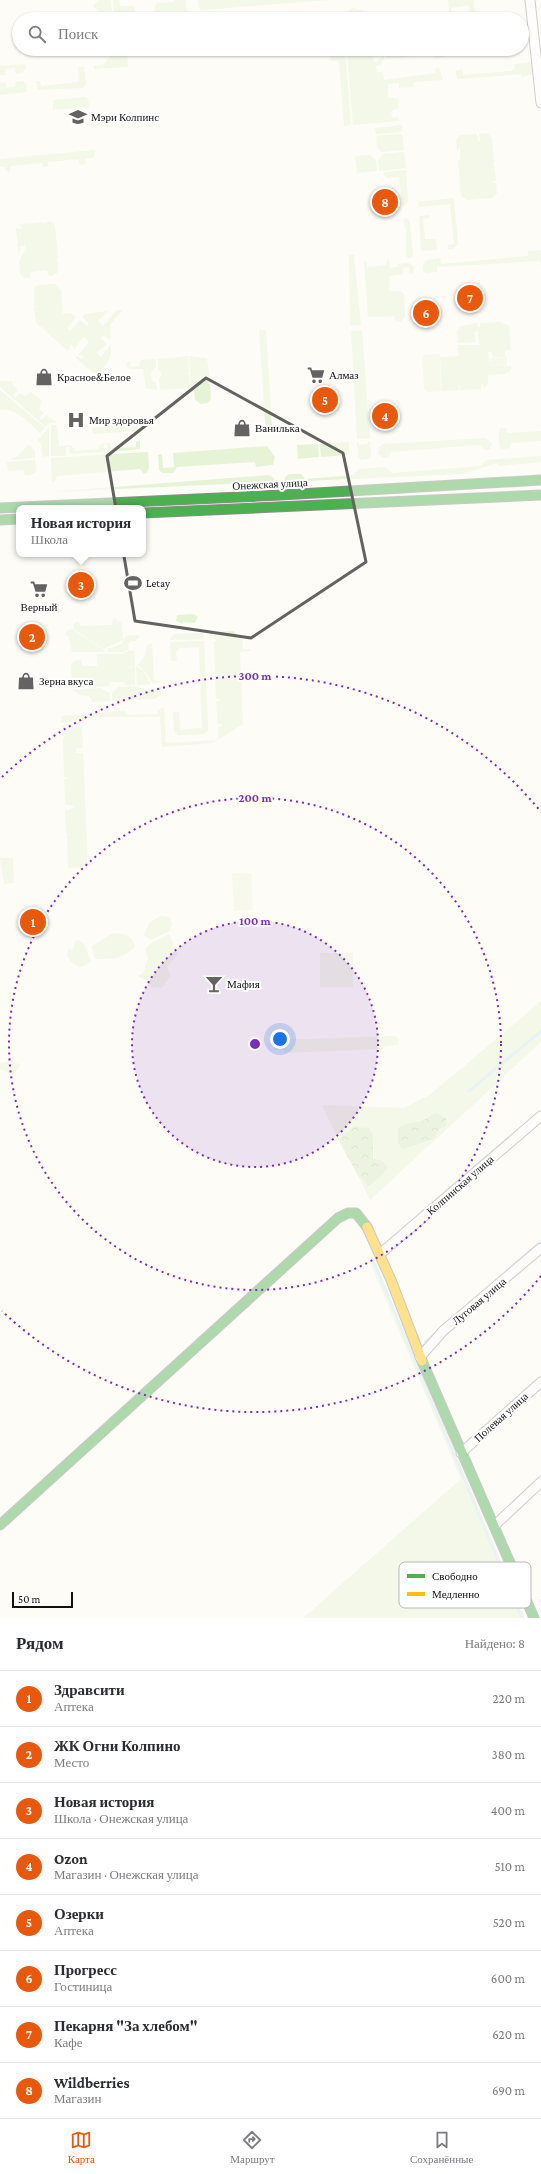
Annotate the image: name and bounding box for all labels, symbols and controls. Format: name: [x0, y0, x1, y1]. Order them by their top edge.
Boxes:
search box: [12, 12, 529, 56]
icon: search: [26, 23, 48, 45]
text: Поиск: [58, 26, 98, 42]
school or university icon: Мэри Колпинс: [68, 107, 88, 127]
place label: Мэри Колпинс: [91, 111, 159, 123]
pin: 8: [372, 187, 398, 217]
pin: 7: [457, 283, 483, 313]
pin: 6: [413, 298, 439, 328]
supermarket icon: Алмаз: [306, 365, 326, 385]
shop icon: Красное&Белое: [34, 367, 54, 387]
place label: Алмаз: [329, 369, 359, 381]
place label: Красное&Белое: [57, 371, 131, 383]
pin: 5: [312, 385, 338, 415]
pin: 4: [372, 401, 398, 431]
hospital icon: Мир здоровья: [66, 410, 86, 430]
place label: Мир здоровья: [89, 414, 154, 426]
shop icon: Ванилька: [232, 418, 252, 438]
place label: Ванилька: [255, 422, 300, 434]
street label: Онежская улица: [232, 476, 308, 492]
popup: [16, 505, 146, 557]
text: Новая история: [31, 515, 131, 531]
text: Школа: [31, 532, 68, 547]
pin: 3: [68, 570, 94, 600]
sports icon: Letay: [123, 573, 143, 593]
place label: Letay: [146, 577, 171, 590]
supermarket icon: Верный: [29, 579, 49, 599]
place label: Верный: [21, 601, 58, 613]
pin: 2: [19, 622, 45, 652]
text: 300 m: [239, 669, 272, 683]
shop icon: Зерна вкуса: [16, 671, 36, 691]
place label: Зерна вкуса: [39, 675, 94, 687]
text: 200 m: [238, 791, 272, 805]
pin: 1: [20, 907, 46, 937]
text: 100 m: [239, 914, 272, 928]
bar icon: Мафия: [204, 974, 224, 994]
place label: Мафия: [227, 978, 260, 990]
your location: [270, 1029, 290, 1049]
centre of rings: [248, 1037, 262, 1051]
street label: Колпинская улица: [424, 1153, 496, 1217]
street label: Луговая улица: [450, 1275, 508, 1327]
street label: Полевая улица: [472, 1390, 530, 1444]
legend: [399, 1562, 531, 1608]
text: Свободно: [432, 1570, 478, 1582]
text: Медленно: [432, 1588, 480, 1600]
scale bar: [12, 1590, 73, 1609]
text: 50 m: [18, 1593, 40, 1605]
text: Рядом: [16, 1634, 64, 1653]
text: Найдено: 8: [465, 1636, 525, 1651]
text: Здравсити: [54, 1682, 125, 1698]
text: 1: [27, 1691, 31, 1706]
text: 220 m: [492, 1691, 525, 1706]
text: Аптека: [54, 1699, 94, 1714]
text: ЖК Огни Колпино: [54, 1738, 181, 1754]
text: 2: [26, 1747, 32, 1762]
text: 380 m: [492, 1747, 525, 1762]
text: Место: [54, 1755, 89, 1770]
text: Новая история: [54, 1794, 154, 1810]
text: 3: [26, 1803, 32, 1818]
text: 400 m: [491, 1803, 525, 1818]
text: Школа · Онежская улица: [54, 1811, 188, 1826]
text: Ozon: [54, 1851, 88, 1867]
text: 4: [25, 1859, 33, 1874]
text: 510 m: [494, 1859, 525, 1874]
text: Магазин · Онежская улица: [54, 1867, 199, 1882]
text: Озерки: [54, 1906, 104, 1922]
text: 5: [26, 1915, 32, 1930]
text: 520 m: [493, 1915, 525, 1930]
text: Аптека: [54, 1923, 94, 1938]
text: Прогресс: [54, 1962, 117, 1978]
text: 6: [25, 1971, 33, 1986]
text: 600 m: [491, 1971, 525, 1986]
text: Гостиница: [54, 1979, 112, 1994]
text: Пекарня "За хлебом": [54, 2018, 197, 2034]
text: 7: [26, 2027, 32, 2042]
text: 620 m: [492, 2027, 525, 2042]
text: Кафе: [54, 2035, 82, 2050]
text: Wildberries: [54, 2075, 130, 2091]
text: 8: [25, 2083, 33, 2098]
text: 690 m: [492, 2083, 525, 2098]
text: Магазин: [54, 2091, 101, 2106]
tab: Карта: [68, 2129, 95, 2165]
tab: Маршрут: [230, 2129, 275, 2165]
tab: Сохранённые: [410, 2129, 473, 2165]

